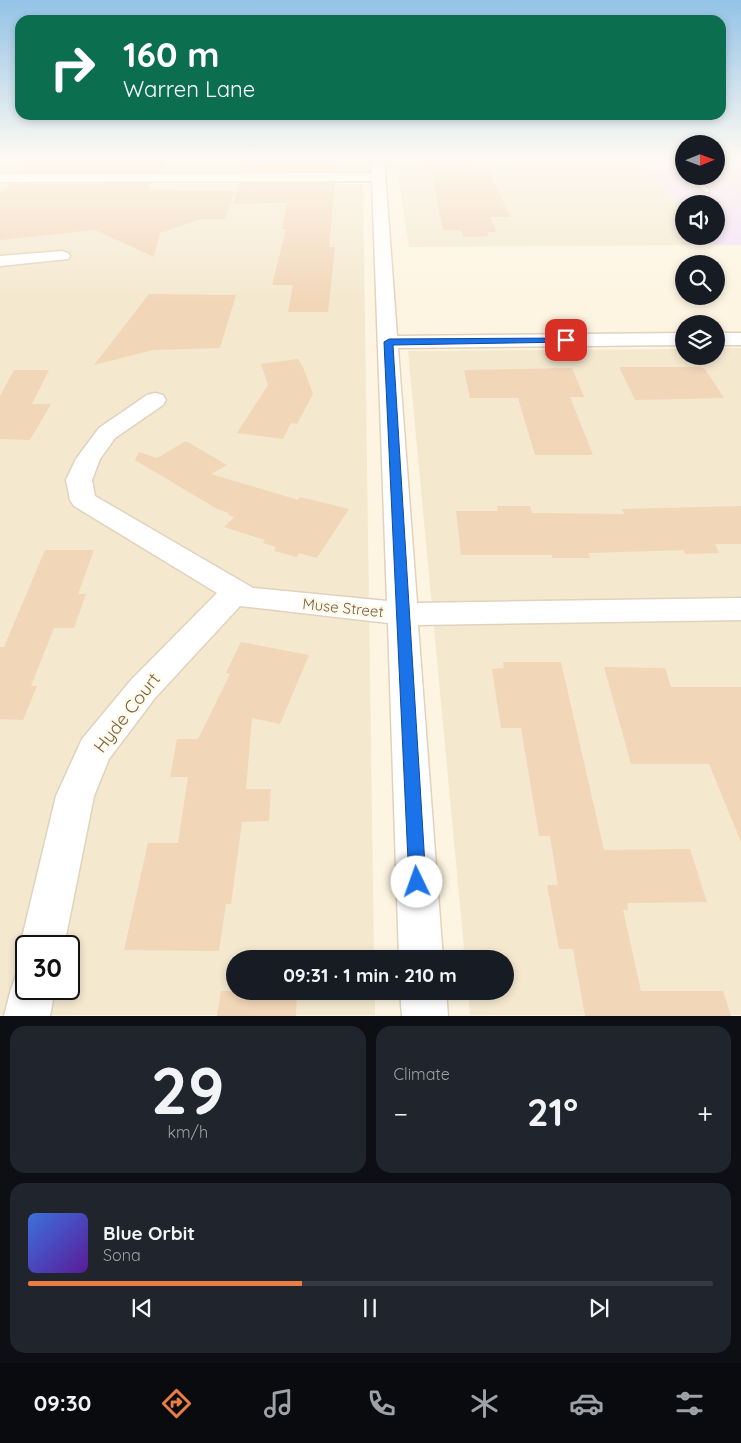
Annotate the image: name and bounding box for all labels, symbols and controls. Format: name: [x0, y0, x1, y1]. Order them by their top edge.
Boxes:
text: 160 m: [123, 32, 220, 76]
icon: right: [40, 35, 105, 100]
text: Warren Lane: [123, 75, 255, 103]
north arrow: [675, 135, 725, 185]
map controls: [675, 135, 725, 365]
button: sound: [675, 195, 725, 245]
button: search: [675, 255, 725, 305]
button: layers: [675, 315, 725, 365]
pin: [545, 319, 587, 361]
icon: arrive: [552, 326, 580, 354]
street label: Muse Street: [302, 594, 385, 621]
street label: Hyde Court: [88, 668, 165, 757]
position arrow: [390, 855, 442, 907]
speed limit sign: 30: [15, 935, 80, 1000]
text: 09:31 · 1 min · 210 m: [283, 963, 457, 987]
text: 29: [151, 1049, 225, 1130]
text: Climate: [394, 1064, 450, 1084]
text: 21°: [527, 1088, 578, 1136]
text: −: [394, 1096, 408, 1131]
text: +: [697, 1096, 713, 1131]
text: km/h: [167, 1122, 208, 1142]
text: Blue Orbit: [103, 1221, 195, 1245]
text: Sona: [103, 1245, 141, 1265]
icon: previous: [128, 1294, 156, 1322]
icon: pause: [356, 1294, 384, 1322]
icon: next: [585, 1294, 613, 1322]
icon: directions: [159, 1386, 194, 1421]
icon: music: [261, 1386, 296, 1421]
icon: phone: [364, 1386, 399, 1421]
icon: climate: [467, 1386, 502, 1421]
icon: car: [569, 1386, 604, 1421]
icon: filters: [672, 1386, 707, 1421]
text: 09:30: [34, 1389, 91, 1417]

